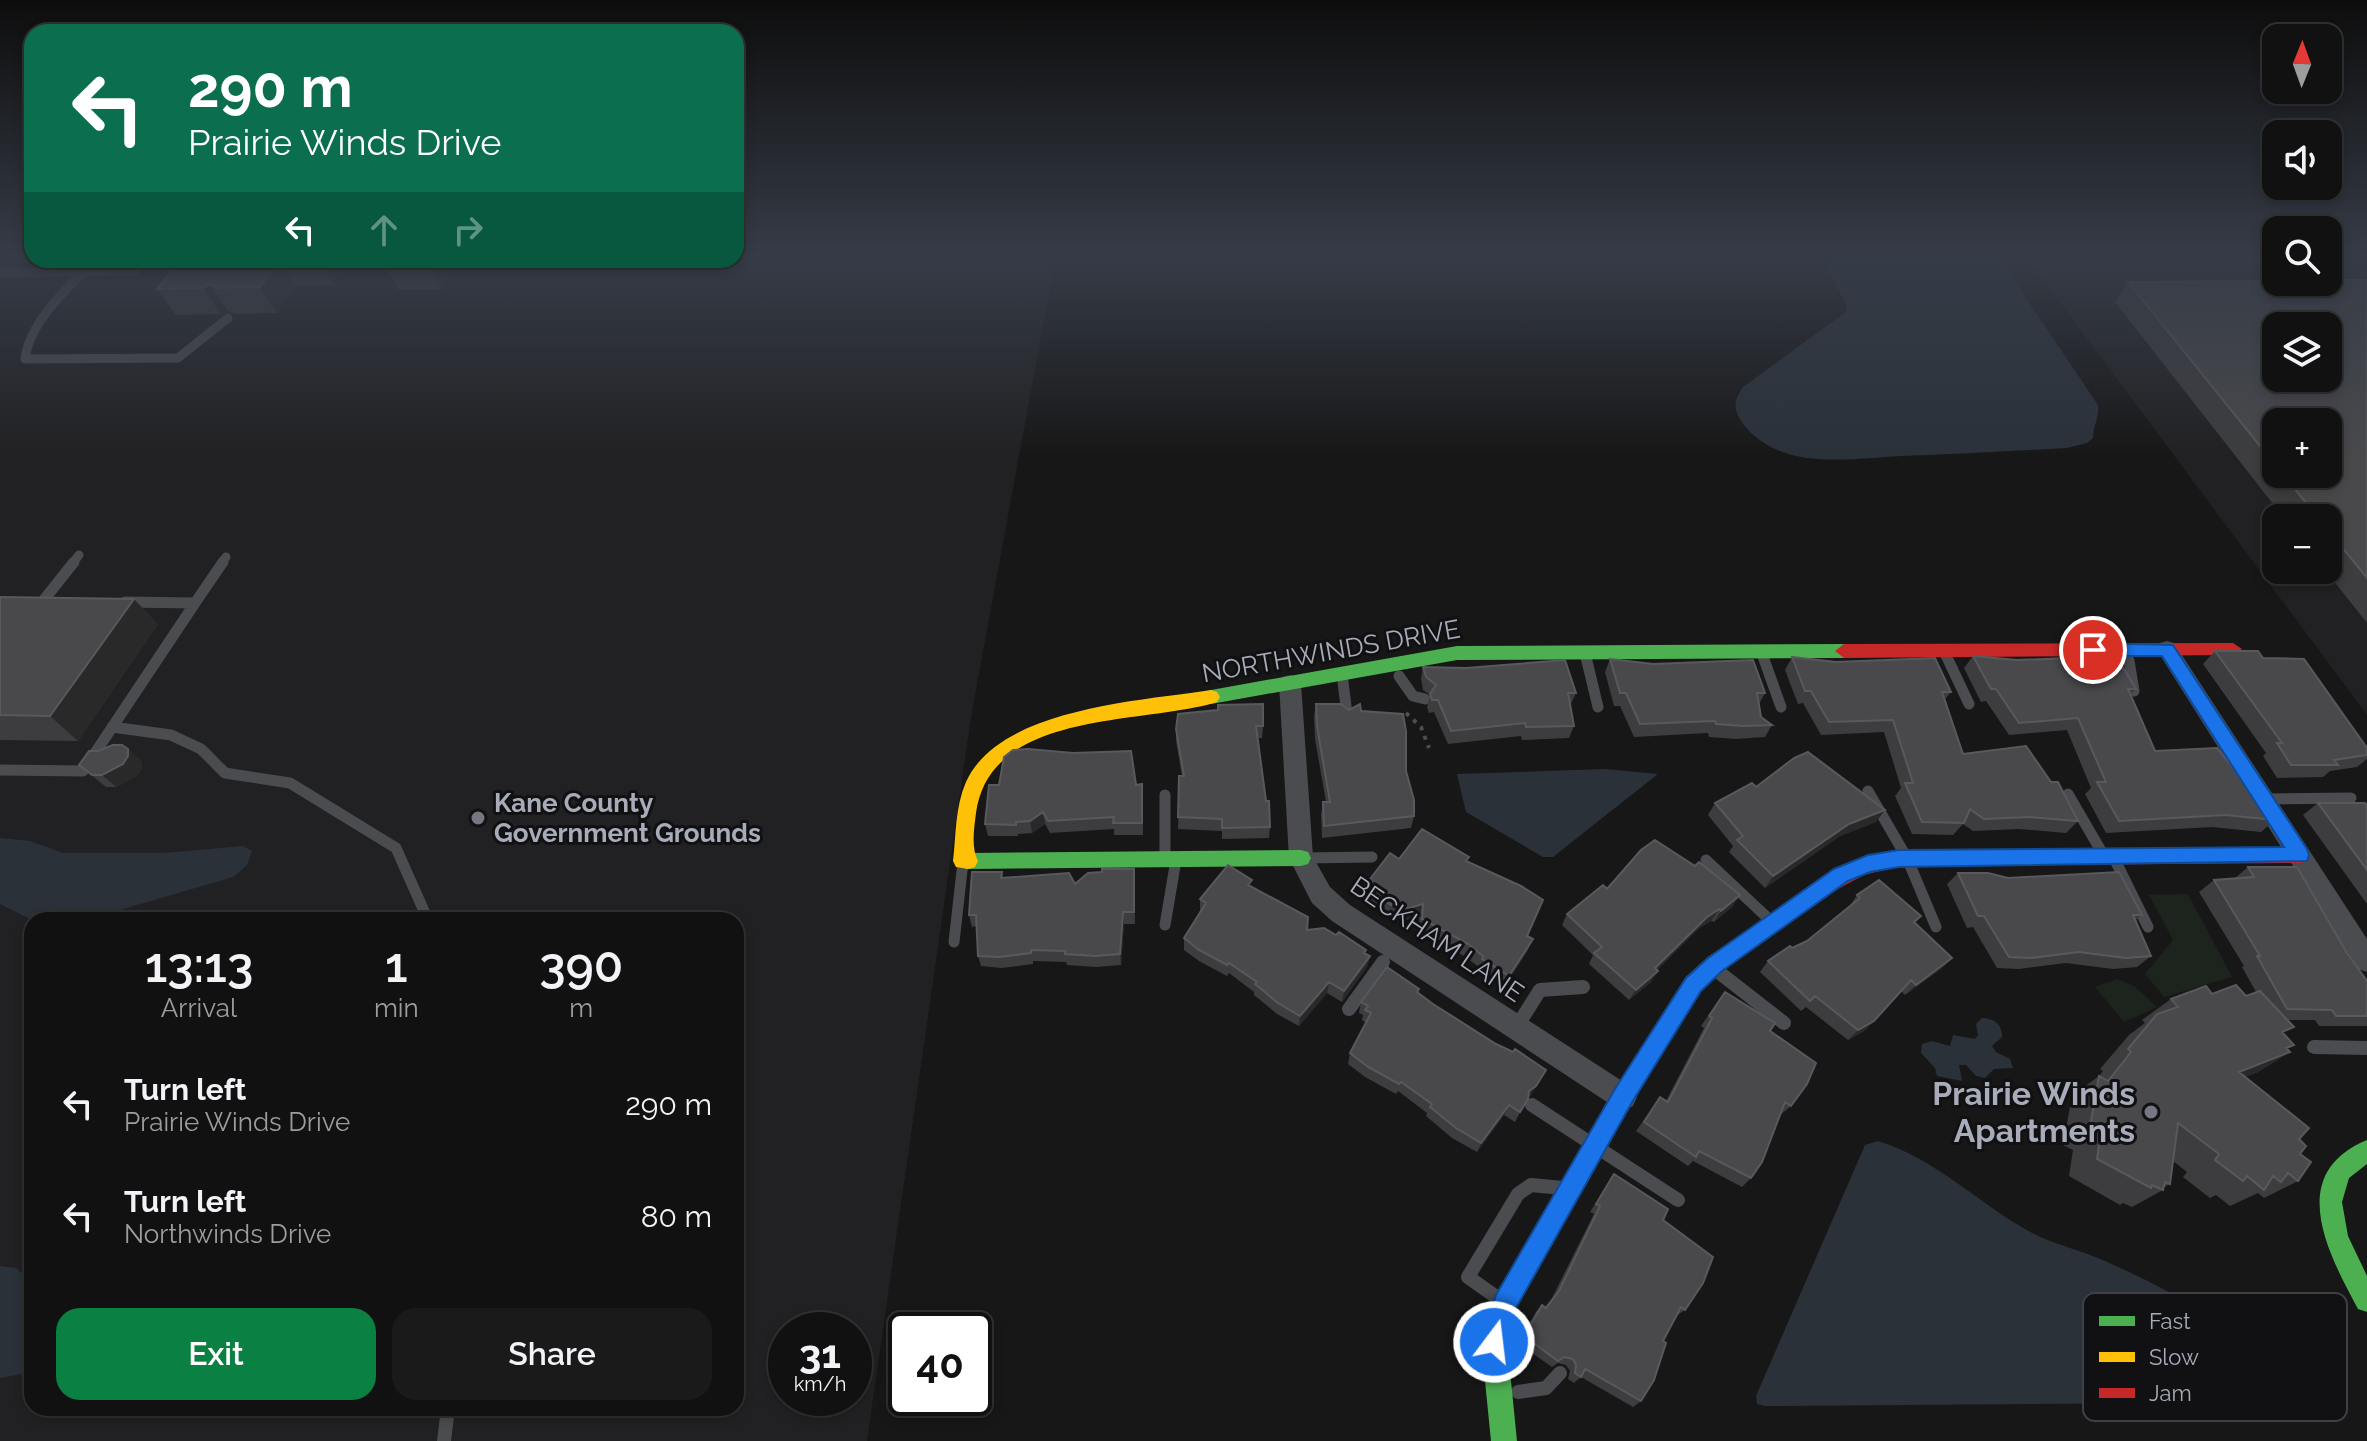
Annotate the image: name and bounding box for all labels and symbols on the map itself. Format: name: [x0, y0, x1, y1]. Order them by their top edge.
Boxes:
north arrow: [2262, 24, 2342, 104]
street label: NORTHWINDS DRIVE: [1200, 614, 1462, 688]
pin: [2059, 616, 2127, 684]
place label: Kane County Government Grounds: [494, 788, 761, 848]
marker: Kane County Government Grounds: [469, 809, 487, 827]
street label: BECKHAM LANE: [1345, 870, 1529, 1008]
place label: Prairie Winds Apartments: [1932, 1075, 2135, 1149]
marker: Prairie Winds Apartments: [2142, 1103, 2160, 1121]
legend: [2083, 1293, 2347, 1421]
position arrow: [1452, 1300, 1536, 1384]
text: Fast: [2149, 1308, 2191, 1334]
speed limit sign: 40: [888, 1312, 992, 1416]
text: Slow: [2149, 1344, 2199, 1370]
text: Jam: [2149, 1380, 2192, 1406]

